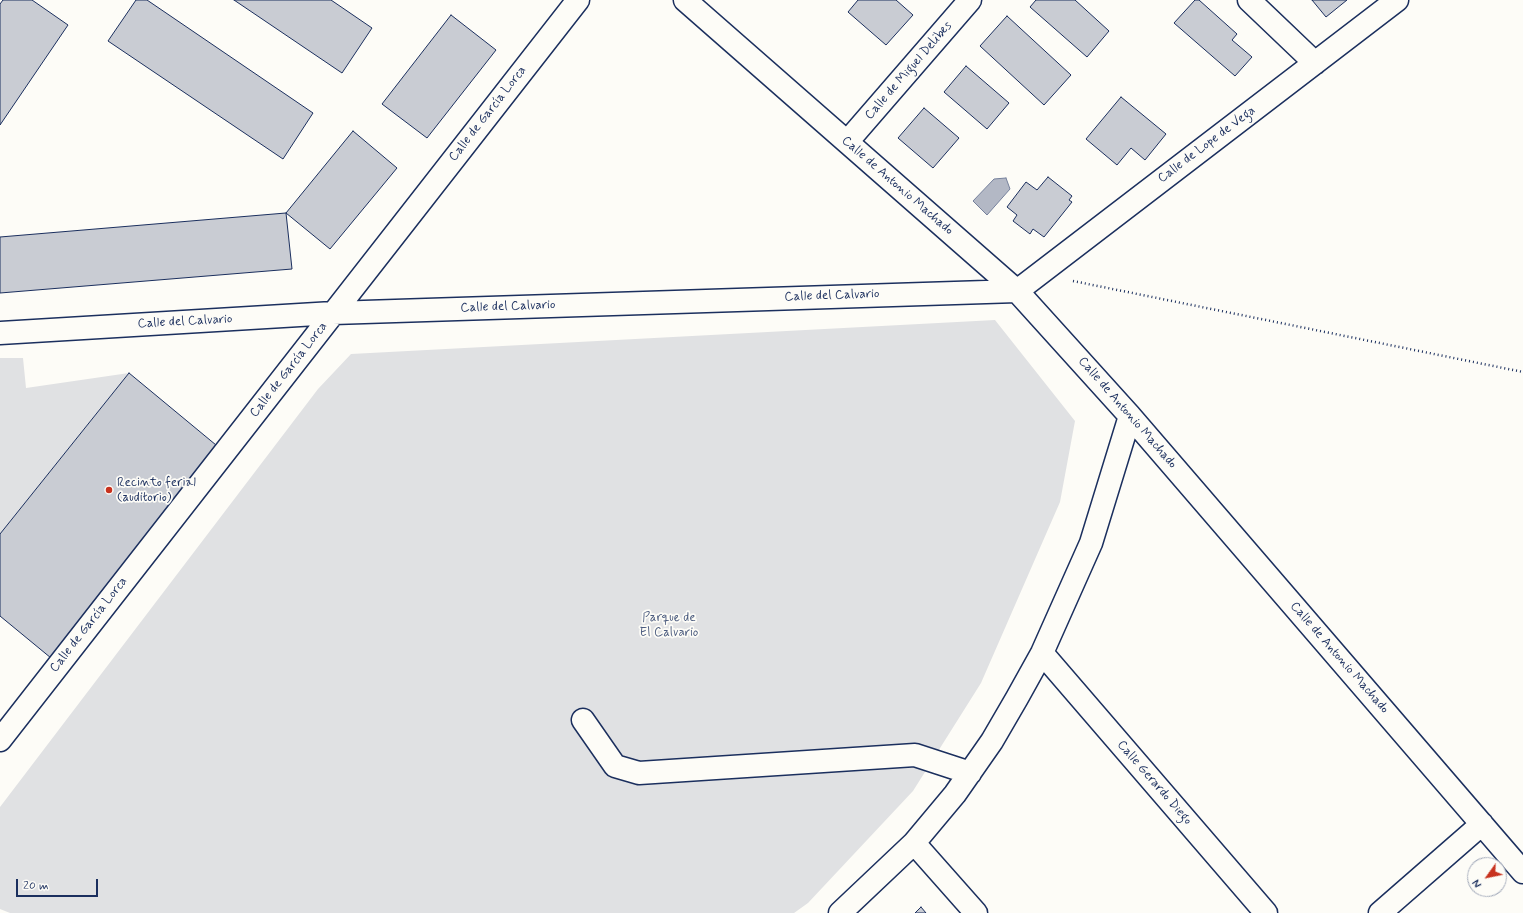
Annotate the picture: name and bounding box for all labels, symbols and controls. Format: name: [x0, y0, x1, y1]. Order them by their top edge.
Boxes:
street label: Calle de Miguel Delibes: [862, 19, 956, 123]
street label: Calle de García Lorca: [446, 63, 530, 165]
street label: Calle de Lope de Vega: [1155, 103, 1259, 187]
street label: Calle de Antonio Machado: [838, 133, 956, 239]
street label: Calle del Calvario: [784, 287, 880, 305]
street label: Calle del Calvario: [460, 298, 556, 316]
street label: Calle del Calvario: [137, 312, 233, 332]
street label: Calle de García Lorca: [247, 319, 331, 421]
street label: Calle de Antonio Machado: [1074, 354, 1180, 472]
place label: Recinto ferial (auditorio): [117, 475, 196, 506]
marker: Recinto ferial (auditorio): [104, 485, 114, 495]
street label: Calle de García Lorca: [47, 574, 131, 676]
street label: Calle de Antonio Machado: [1286, 599, 1392, 717]
park label: Parque de El Calvario: [640, 610, 698, 641]
street label: Calle Gerardo Diego: [1113, 738, 1195, 828]
north arrow: [1467, 857, 1507, 897]
scale bar: [18, 871, 100, 897]
text: N: [1470, 876, 1486, 890]
text: 20 m: [23, 878, 49, 894]

